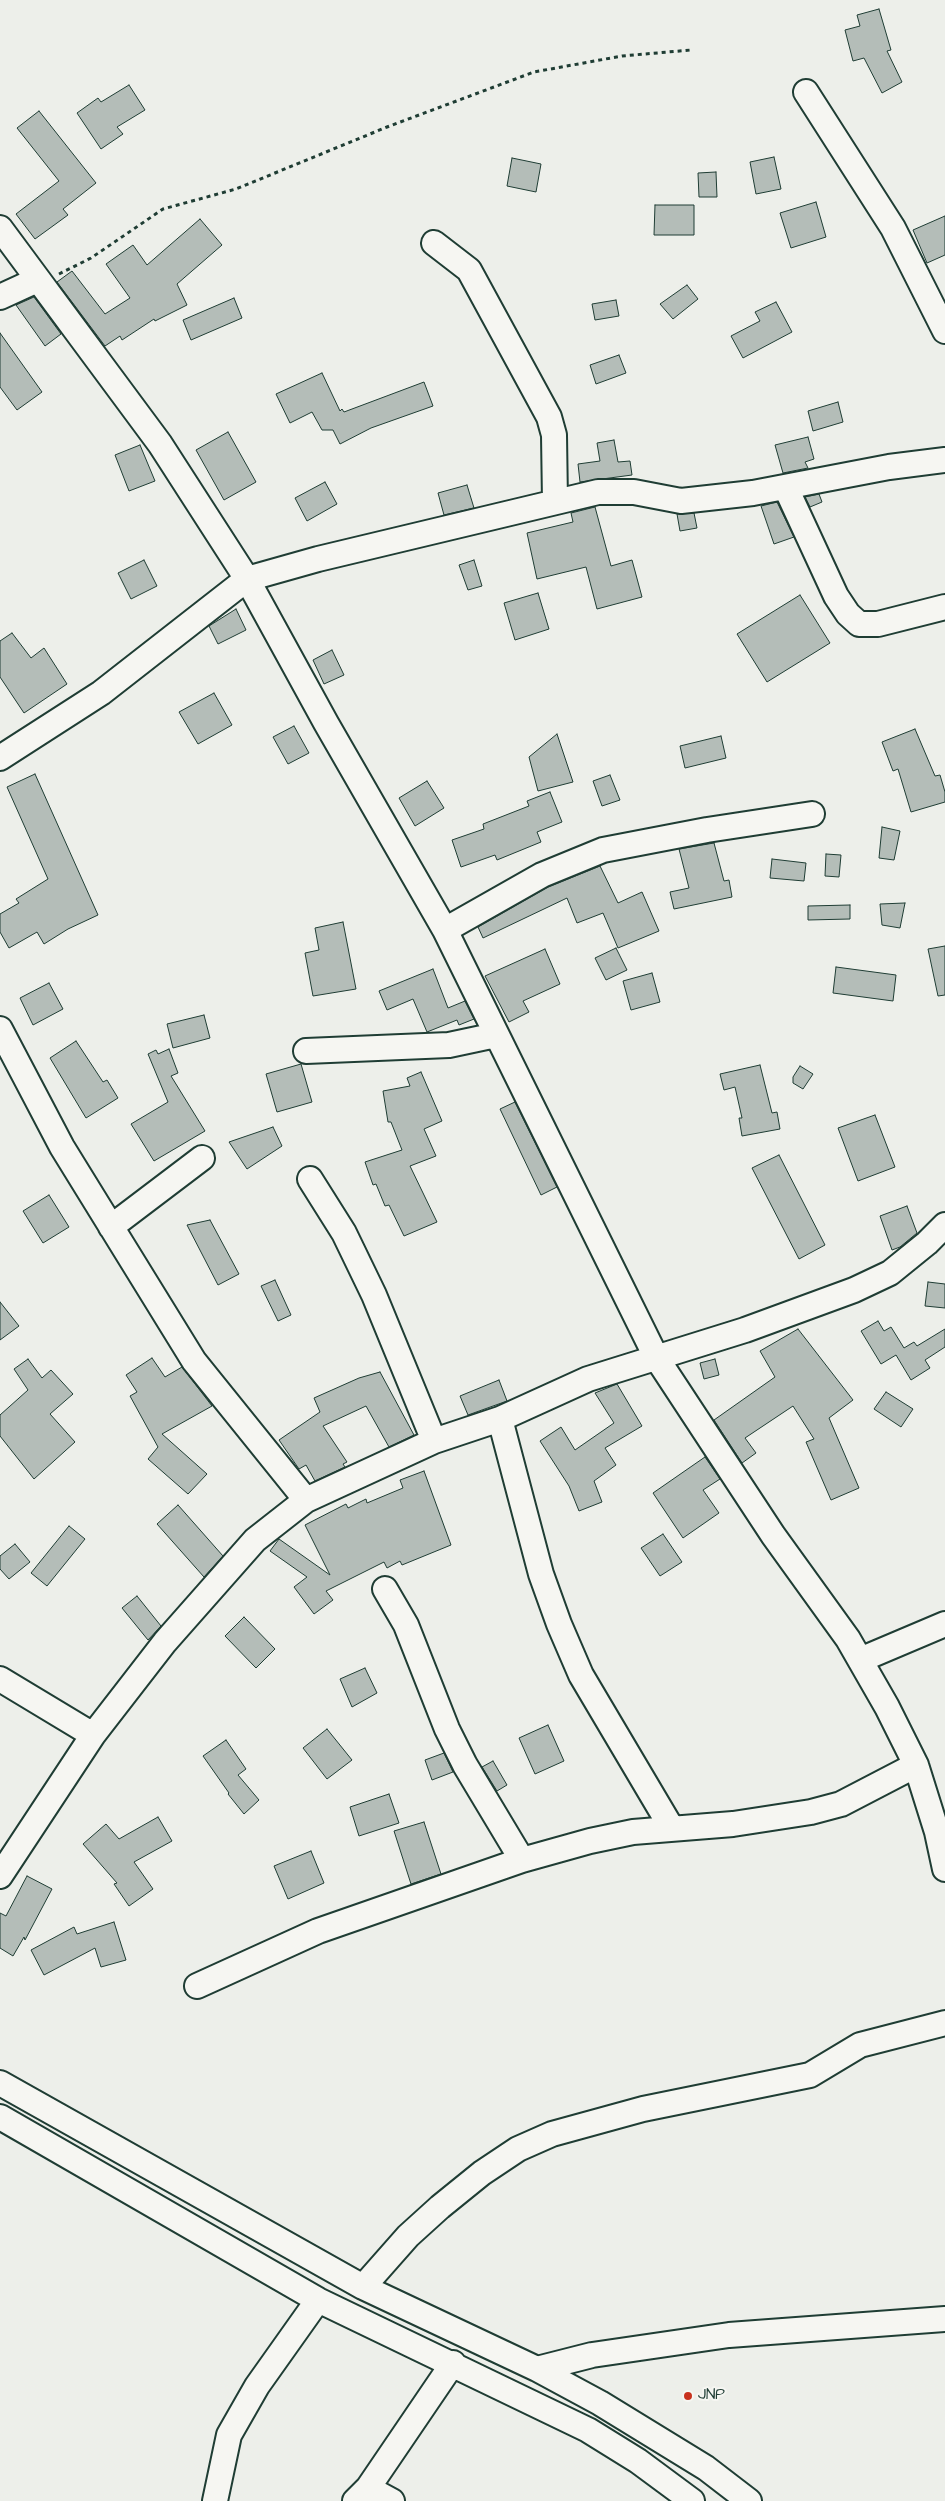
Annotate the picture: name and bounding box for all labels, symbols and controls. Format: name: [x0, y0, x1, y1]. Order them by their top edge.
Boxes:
place label: JNP: [698, 2387, 725, 2405]
marker: JNP: [682, 2390, 694, 2402]

